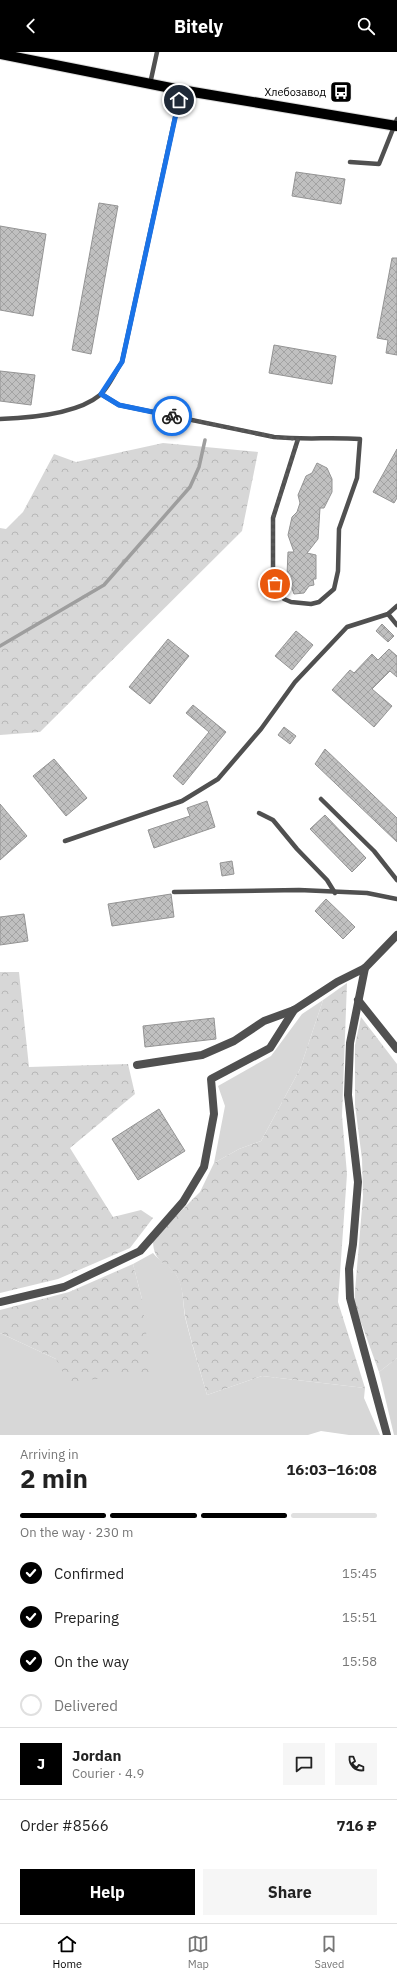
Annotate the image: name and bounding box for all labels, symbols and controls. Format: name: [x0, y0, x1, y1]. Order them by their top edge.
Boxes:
icon: back: [20, 15, 42, 37]
text: Bitely: [174, 15, 223, 38]
icon: search: [355, 15, 377, 37]
bus stop icon: Хлебозавод: [328, 79, 354, 105]
pin: [162, 83, 196, 117]
place label: Хлебозавод: [264, 85, 326, 99]
icon: home: [168, 89, 190, 111]
courier: [152, 396, 192, 436]
icon: bike: [161, 405, 183, 427]
pin: [258, 567, 292, 601]
icon: bag: [264, 573, 286, 595]
text: Arriving in: [20, 1446, 79, 1463]
text: 16:03–16:08: [286, 1460, 377, 1479]
text: 2 min: [20, 1461, 88, 1495]
text: On the way · 230 m: [20, 1524, 133, 1541]
icon: check: [20, 1562, 42, 1584]
text: Confirmed: [54, 1564, 124, 1583]
text: 15:45: [342, 1565, 377, 1582]
icon: check: [20, 1606, 42, 1628]
text: Preparing: [54, 1608, 119, 1627]
text: 15:51: [342, 1609, 377, 1626]
icon: check: [20, 1650, 42, 1672]
text: On the way: [54, 1652, 129, 1671]
text: 15:58: [342, 1653, 377, 1670]
text: Delivered: [54, 1696, 118, 1715]
button: chat: [283, 1743, 325, 1785]
button: phone: [335, 1743, 377, 1785]
text: Jordan: [72, 1746, 121, 1765]
text: J: [37, 1754, 45, 1773]
text: Courier · 4.9: [72, 1765, 144, 1782]
text: Order #8566: [20, 1816, 109, 1835]
text: 716 ₽: [337, 1816, 377, 1835]
button: Help: [20, 1869, 195, 1915]
button: Share: [203, 1869, 377, 1915]
tab: Home: [53, 1933, 82, 1971]
tab: Map: [187, 1933, 209, 1971]
tab: Saved: [314, 1933, 344, 1971]

